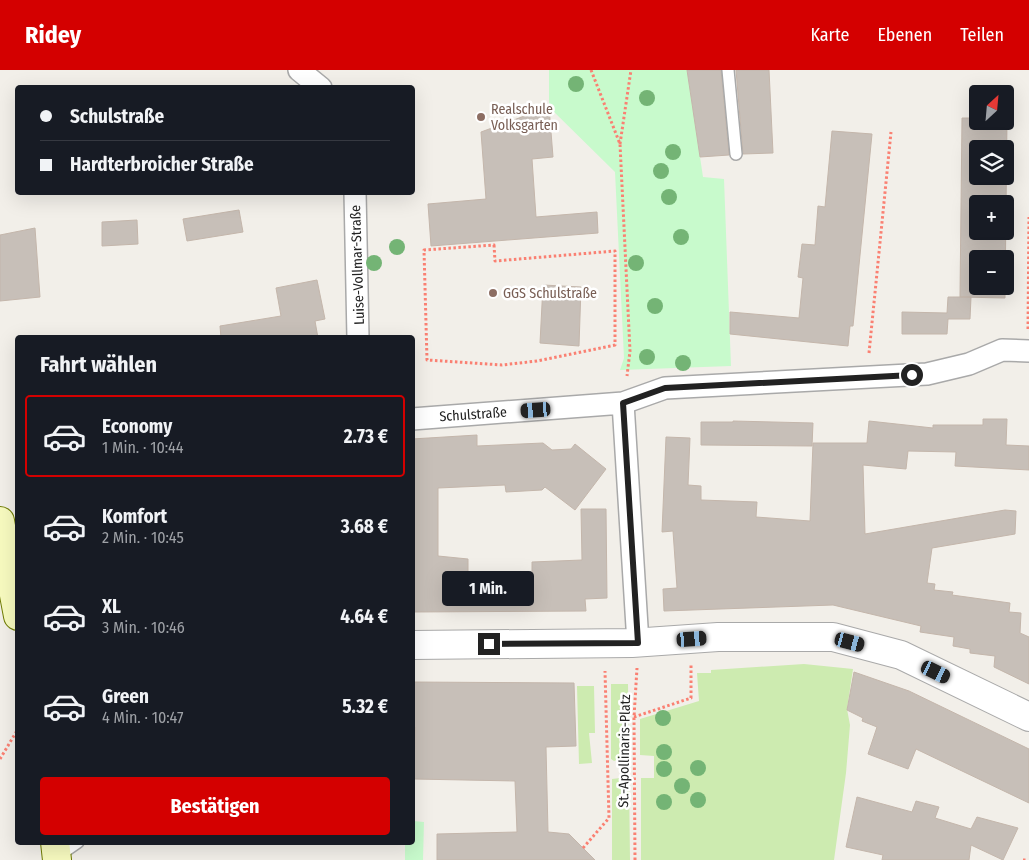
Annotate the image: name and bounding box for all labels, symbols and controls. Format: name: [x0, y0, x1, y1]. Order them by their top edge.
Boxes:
text: Ridey: [25, 21, 81, 49]
text: Karte: [810, 24, 849, 46]
text: Ebenen: [877, 24, 932, 46]
text: Teilen: [960, 24, 1004, 46]
north arrow: [969, 85, 1014, 130]
map controls: [969, 85, 1014, 295]
place label: Realschule Volksgarten: [491, 101, 558, 134]
text: Schulstraße: [70, 105, 164, 128]
marker: Realschule Volksgarten: [475, 111, 487, 123]
button: layers: [969, 140, 1014, 185]
text: Hardterbroicher Straße: [70, 153, 254, 176]
button: +: [969, 195, 1014, 240]
street label: Luise-Vollmar-Straße: [347, 205, 368, 325]
button: −: [969, 250, 1014, 295]
place label: GGS Schulstraße: [503, 285, 597, 302]
marker: GGS Schulstraße: [487, 287, 499, 299]
text: Fahrt wählen: [40, 351, 157, 378]
route start: [901, 364, 923, 386]
car: [520, 401, 551, 419]
street label: Schulstraße: [439, 404, 507, 425]
icon: car: [42, 414, 87, 459]
text: Economy: [102, 415, 172, 438]
text: 2.73 €: [344, 425, 388, 448]
text: 1 Min. · 10:44: [102, 438, 184, 457]
icon: car: [42, 504, 87, 549]
text: Komfort: [102, 505, 167, 528]
text: 3.68 €: [341, 515, 388, 538]
text: 2 Min. · 10:45: [102, 528, 184, 547]
callout: 1 Min.: [443, 572, 535, 606]
text: 1 Min.: [469, 579, 507, 598]
icon: car: [42, 594, 87, 639]
text: XL: [102, 595, 121, 618]
text: 4.64 €: [340, 605, 388, 628]
text: 3 Min. · 10:46: [102, 618, 185, 637]
car: [676, 630, 707, 648]
car: [833, 631, 866, 653]
route end: [478, 633, 500, 655]
car: [919, 659, 952, 685]
icon: car: [42, 684, 87, 729]
text: Green: [102, 685, 149, 708]
street label: St.-Apollinaris-Platz: [615, 694, 634, 808]
text: 5.32 €: [342, 695, 388, 718]
text: 4 Min. · 10:47: [102, 708, 183, 727]
button: Bestätigen: [40, 777, 390, 835]

